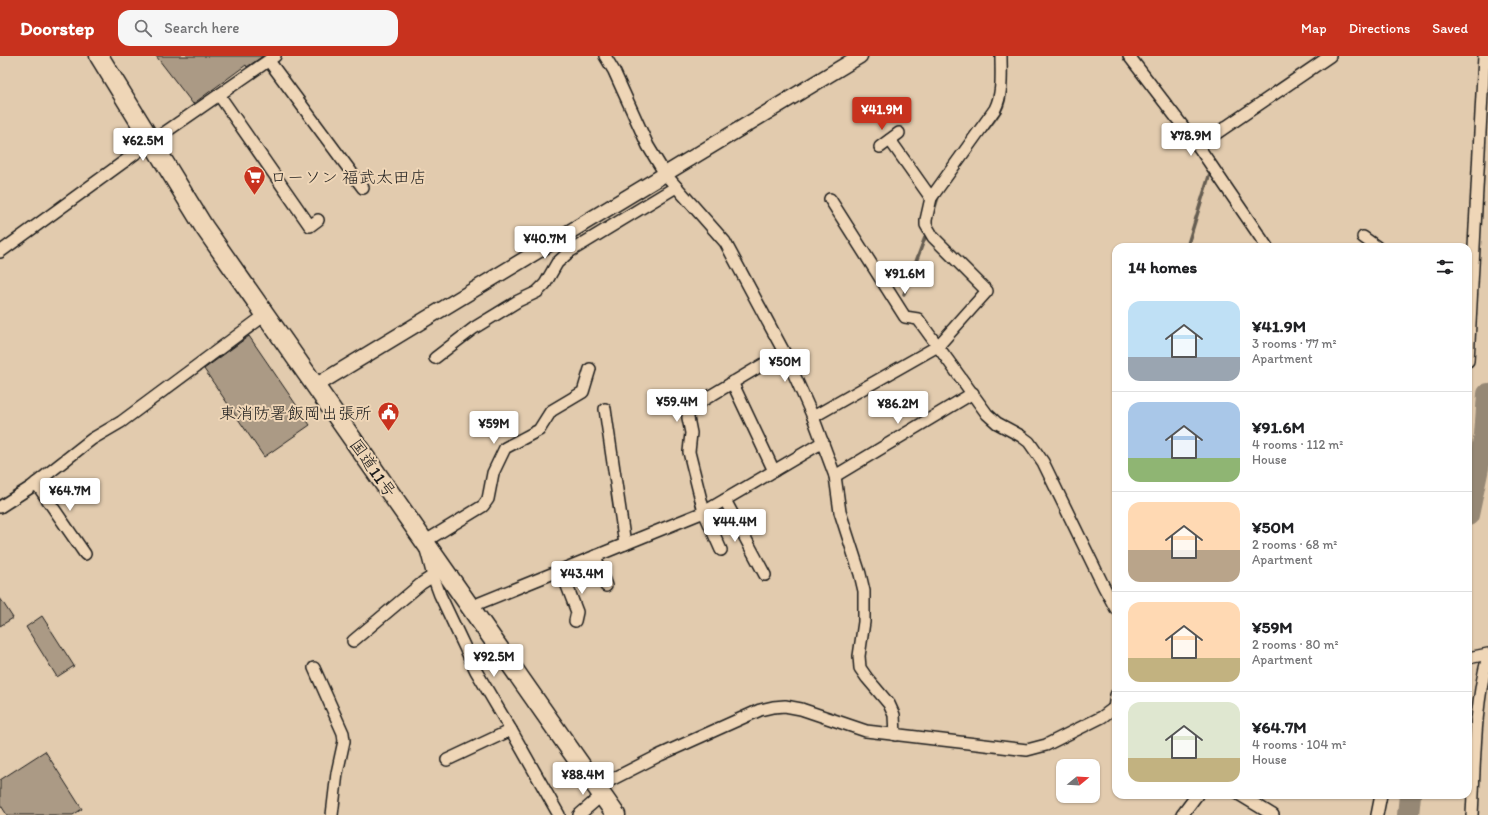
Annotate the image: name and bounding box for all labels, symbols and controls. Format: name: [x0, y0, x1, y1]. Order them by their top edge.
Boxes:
search box: [118, 10, 398, 46]
text: Doorstep: [20, 17, 94, 40]
icon: search: [132, 17, 154, 39]
text: Search here: [164, 19, 240, 37]
text: Map: [1301, 20, 1327, 37]
text: Directions: [1349, 20, 1410, 37]
text: Saved: [1432, 20, 1468, 37]
pin: ¥41.9M: [849, 97, 915, 131]
text: ¥41.9M: [861, 102, 903, 117]
pin: ¥78.9M: [1158, 123, 1224, 157]
pin: ¥62.5M: [110, 128, 176, 162]
text: ¥78.9M: [1170, 128, 1212, 143]
text: ¥62.5M: [122, 133, 164, 148]
supermarket icon: ローソン 福武太田店: [242, 164, 268, 197]
place label: ローソン 福武太田店: [270, 167, 427, 187]
pin: ¥40.7M: [512, 226, 578, 260]
text: ¥40.7M: [524, 231, 566, 246]
icon: filters: [1434, 256, 1456, 278]
text: 14 homes: [1128, 257, 1197, 277]
pin: ¥91.6M: [872, 261, 938, 295]
text: ¥91.6M: [885, 266, 925, 281]
text: ¥41.9M: [1252, 316, 1306, 336]
icon: home: [1160, 317, 1208, 365]
text: 3 rooms · 77 m²: [1252, 336, 1337, 351]
pin: ¥50M: [761, 349, 809, 383]
text: Apartment: [1252, 351, 1313, 366]
text: ¥50M: [769, 354, 801, 369]
pin: ¥59.4M: [644, 389, 710, 423]
pin: ¥86.2M: [865, 391, 931, 425]
text: ¥59.4M: [656, 394, 698, 409]
text: ¥86.2M: [877, 396, 919, 411]
public building icon: 東消防署飯岡出張所: [375, 400, 401, 433]
place label: 東消防署飯岡出張所: [219, 403, 372, 423]
pin: ¥59M: [470, 411, 518, 445]
text: ¥59M: [478, 416, 510, 431]
text: ¥91.6M: [1252, 417, 1305, 437]
icon: home: [1160, 418, 1208, 466]
street label: 国道11号: [346, 435, 400, 501]
text: 4 rooms · 112 m²: [1252, 437, 1343, 452]
text: House: [1252, 452, 1287, 467]
pin: ¥64.7M: [37, 478, 103, 512]
text: ¥64.7M: [49, 483, 91, 498]
pin: ¥44.4M: [702, 509, 768, 543]
text: ¥44.4M: [713, 514, 757, 529]
text: ¥50M: [1252, 517, 1294, 537]
icon: home: [1160, 518, 1208, 566]
text: 2 rooms · 68 m²: [1252, 537, 1337, 552]
text: Apartment: [1252, 552, 1313, 567]
pin: ¥43.4M: [549, 561, 615, 595]
text: ¥43.4M: [560, 566, 604, 581]
text: ¥59M: [1252, 617, 1293, 637]
icon: home: [1160, 618, 1208, 666]
text: 2 rooms · 80 m²: [1252, 637, 1339, 652]
pin: ¥92.5M: [461, 644, 527, 678]
text: ¥92.5M: [473, 649, 515, 664]
text: Apartment: [1252, 652, 1313, 667]
text: ¥64.7M: [1252, 717, 1307, 737]
icon: home: [1160, 718, 1208, 766]
text: 4 rooms · 104 m²: [1252, 737, 1346, 752]
text: House: [1252, 752, 1287, 767]
north arrow: [1056, 759, 1100, 803]
map controls: [1056, 759, 1100, 803]
pin: ¥88.4M: [550, 762, 616, 796]
text: ¥88.4M: [562, 767, 604, 782]

